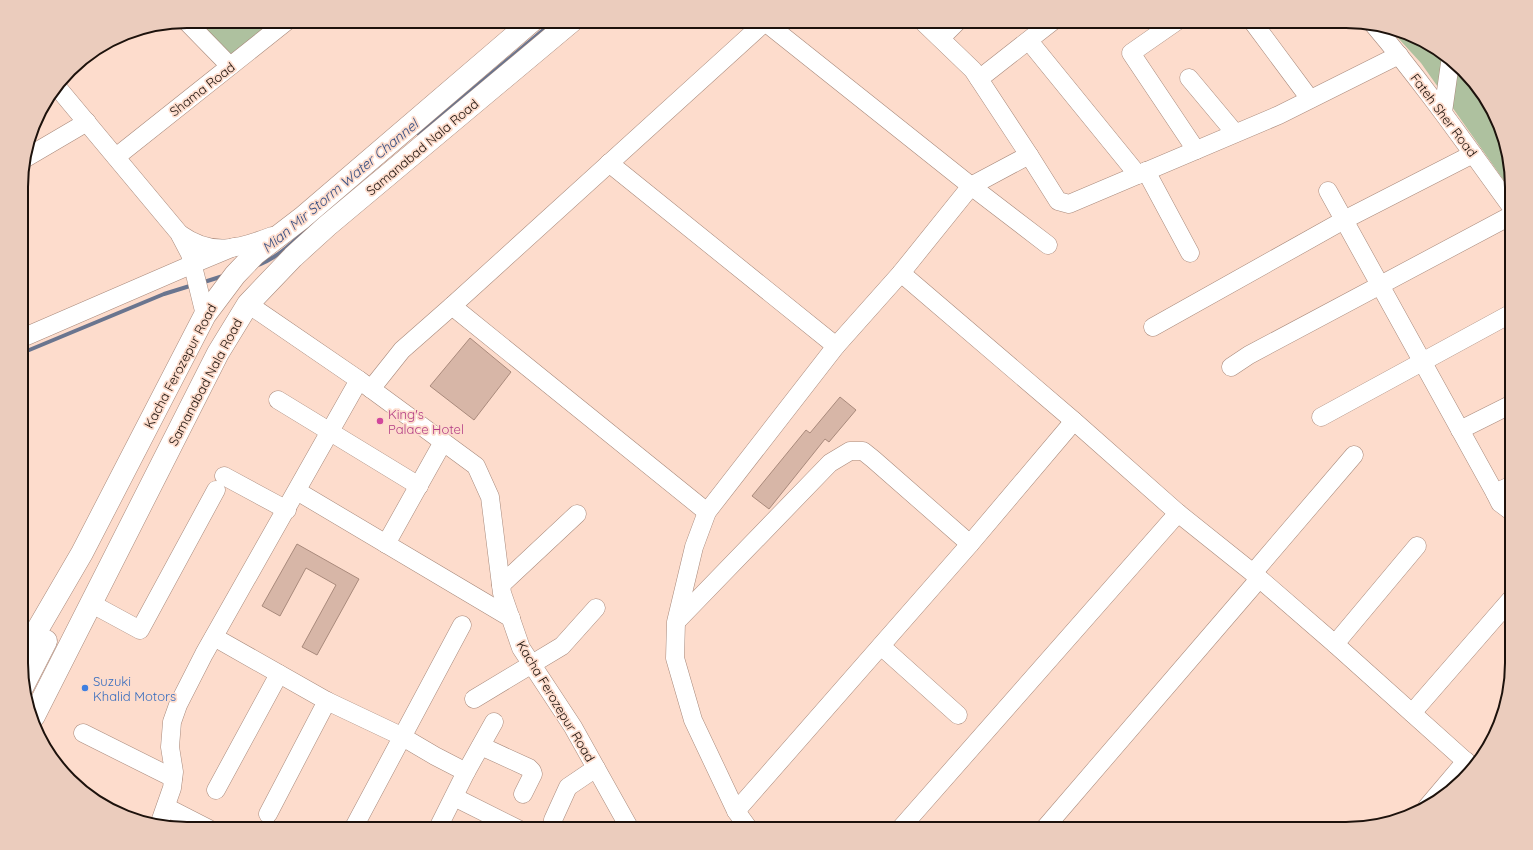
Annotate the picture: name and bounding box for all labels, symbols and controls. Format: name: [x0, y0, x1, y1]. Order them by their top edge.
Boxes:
street label: Shama Road: [166, 59, 238, 119]
street label: Fateh Sher Road: [1407, 70, 1481, 160]
street label: Samanabad Nala Road: [363, 95, 481, 199]
water label: Mian Mir Storm Water Channel: [258, 114, 423, 257]
street label: Kacha Ferozepur Road: [140, 301, 220, 431]
street label: Samanabad Nala Road: [165, 316, 245, 448]
place label: King's Palace Hotel: [388, 406, 464, 437]
marker: King's Palace Hotel: [375, 416, 385, 426]
street label: Kacha Ferozepur Road: [513, 637, 599, 765]
place label: Suzuki Khalid Motors: [93, 673, 176, 704]
marker: Suzuki Khalid Motors: [80, 683, 90, 693]

